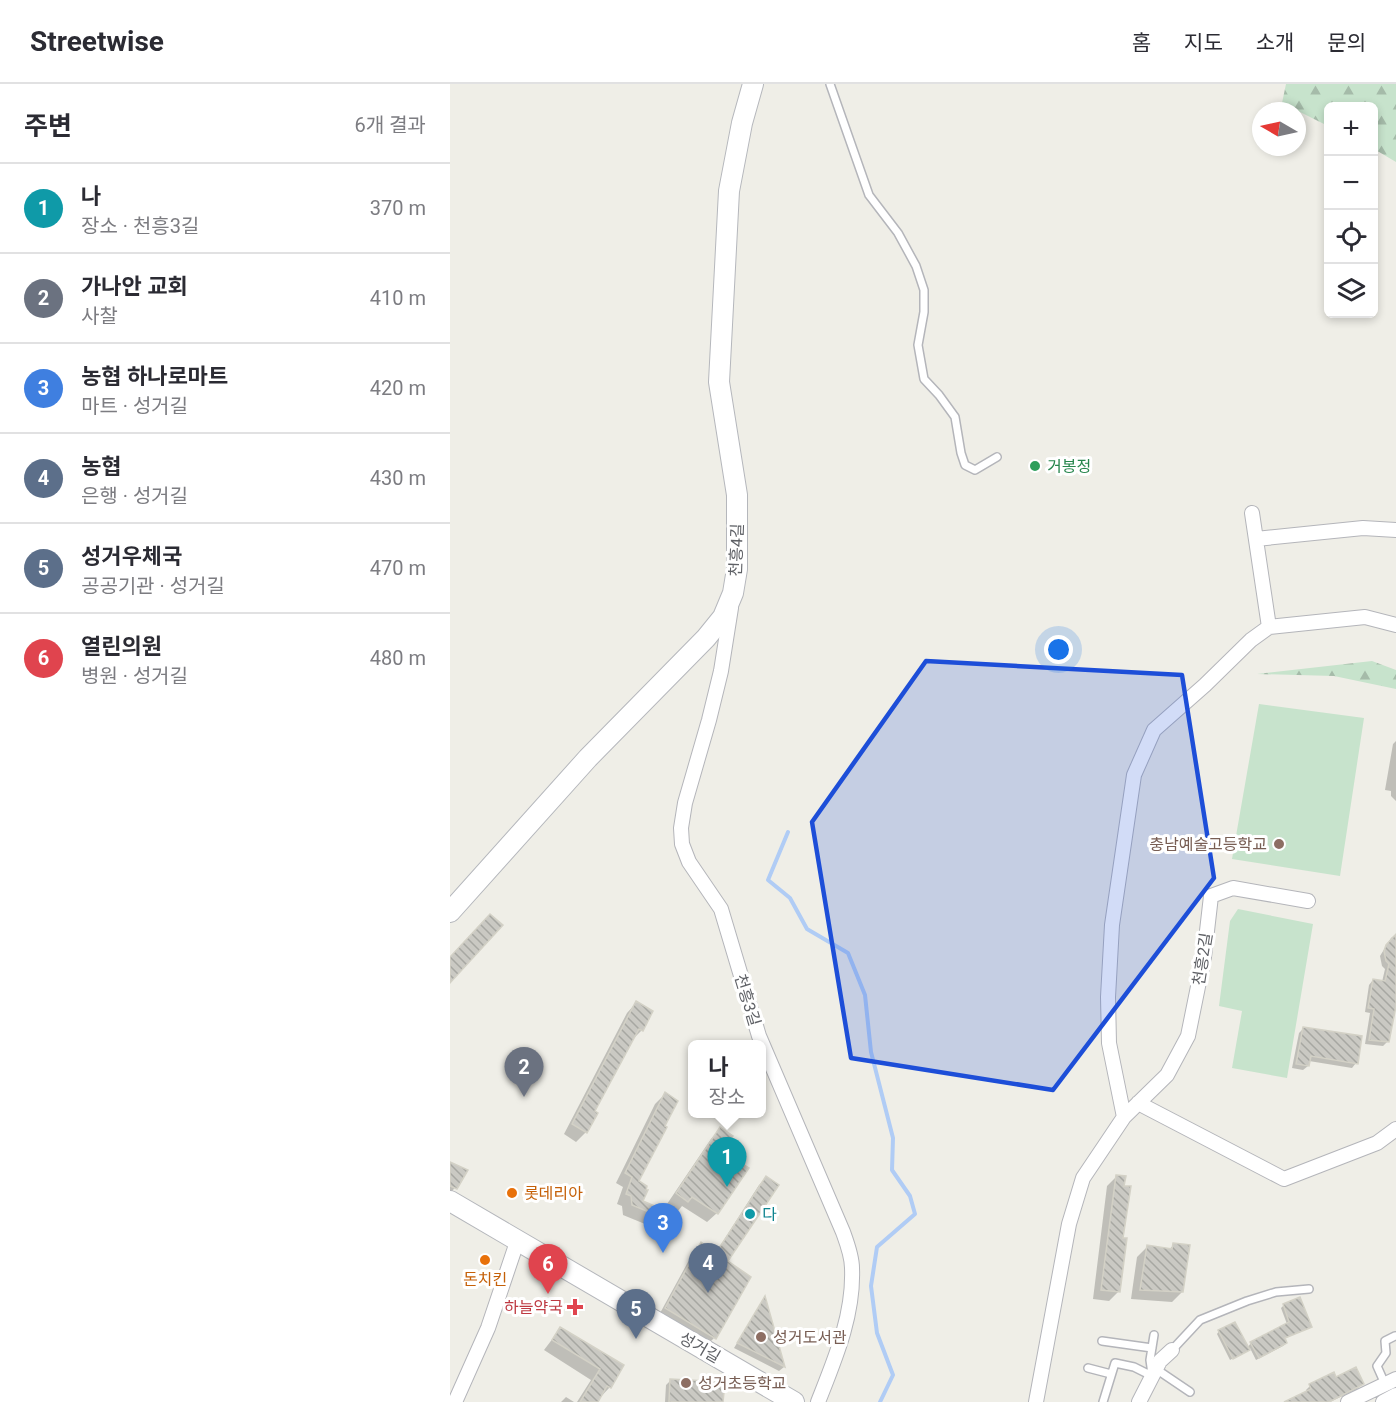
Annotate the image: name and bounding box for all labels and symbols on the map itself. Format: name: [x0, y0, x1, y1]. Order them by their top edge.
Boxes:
north arrow: [1252, 102, 1306, 156]
place label: 거봉정: [1047, 457, 1091, 476]
marker: 거봉정: [1028, 459, 1042, 473]
street label: 천흥4길: [726, 523, 747, 577]
your location: [1044, 635, 1073, 664]
place label: 충남예술고등학교: [1149, 835, 1267, 854]
marker: 충남예술고등학교: [1272, 837, 1286, 851]
street label: 천흥2길: [1189, 931, 1216, 987]
street label: 천흥3길: [731, 972, 764, 1028]
pin: 2: [504, 1048, 544, 1097]
pin: 1: [708, 1138, 746, 1187]
place label: 롯데리아: [524, 1184, 583, 1203]
marker: 롯데리아: [505, 1186, 519, 1200]
pin: 3: [644, 1204, 682, 1253]
place label: 다: [762, 1205, 777, 1224]
marker: 다: [743, 1207, 757, 1221]
pin: 6: [528, 1244, 568, 1294]
pin: 4: [688, 1244, 728, 1293]
marker: 돈치킨: [478, 1253, 492, 1267]
place label: 돈치킨: [463, 1270, 507, 1289]
pin: 5: [616, 1290, 656, 1339]
place label: 하늘약국: [504, 1298, 563, 1317]
marker: 하늘약국: [568, 1300, 582, 1314]
street label: 성거길: [676, 1328, 724, 1367]
place label: 성거도서관: [773, 1328, 847, 1347]
marker: 성거도서관: [754, 1330, 768, 1344]
place label: 성거초등학교: [698, 1374, 786, 1393]
marker: 성거초등학교: [679, 1376, 693, 1390]

